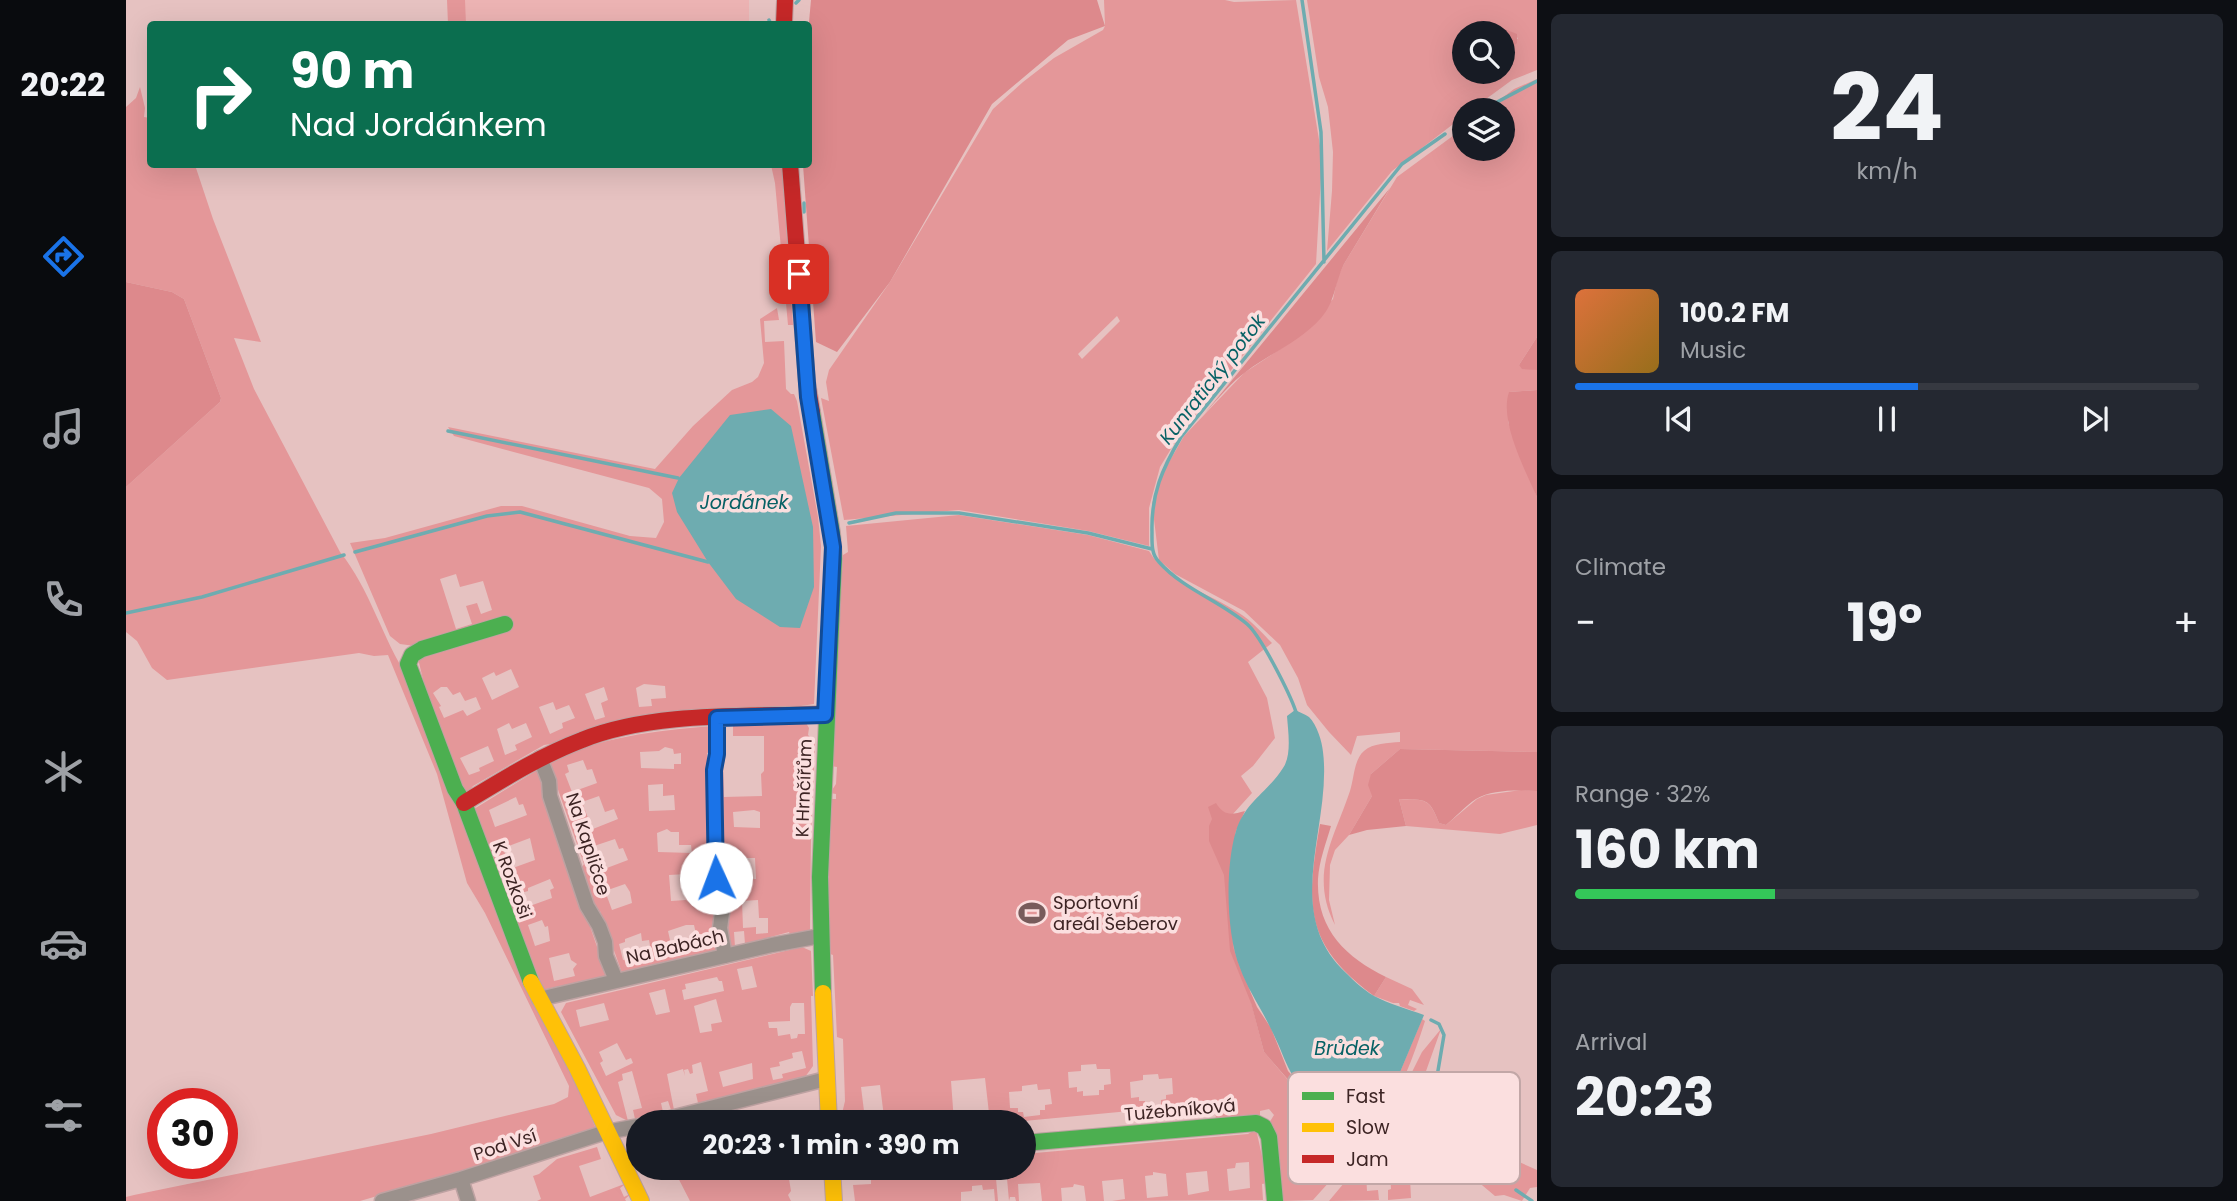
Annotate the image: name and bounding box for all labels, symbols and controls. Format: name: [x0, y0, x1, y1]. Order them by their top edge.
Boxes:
map controls: [1452, 21, 1515, 161]
button: search: [1452, 21, 1515, 84]
text: 90 m: [290, 37, 414, 105]
text: 24: [1830, 44, 1944, 172]
icon: right: [175, 49, 266, 140]
text: 20:22: [21, 62, 105, 107]
button: layers: [1452, 98, 1515, 161]
text: Nad Jordánkem: [290, 102, 547, 147]
text: km/h: [1856, 155, 1918, 187]
icon: directions: [39, 232, 88, 281]
pin: [769, 244, 829, 304]
icon: arrive: [780, 255, 818, 293]
text: 100.2 FM: [1680, 295, 1789, 331]
water label: Kunratický potok: [1153, 307, 1273, 450]
text: Music: [1680, 334, 1746, 366]
icon: previous: [1660, 400, 1698, 438]
icon: pause: [1868, 400, 1906, 438]
icon: next: [2076, 400, 2114, 438]
icon: music: [39, 404, 88, 453]
water label: Jordánek: [700, 489, 790, 516]
text: Climate: [1575, 551, 1666, 583]
icon: phone: [39, 575, 88, 624]
text: 19°: [1847, 586, 1922, 659]
text: −: [1575, 596, 1596, 649]
text: +: [2173, 596, 2199, 649]
street label: K Hrnčířům: [789, 738, 818, 838]
icon: climate: [39, 747, 88, 796]
text: Range · 32%: [1575, 778, 1710, 810]
street label: Na Kapličce: [560, 789, 617, 898]
text: 160 km: [1575, 813, 1760, 886]
street label: K Rozkoši: [487, 838, 538, 922]
position arrow: [679, 841, 753, 915]
place label: Sportovní areál Šeberov: [1053, 890, 1178, 936]
sports icon: Sportovní areál Šeberov: [1017, 898, 1047, 928]
icon: car: [39, 919, 88, 968]
street label: Na Babách: [624, 923, 726, 970]
text: Arrival: [1575, 1026, 1647, 1058]
water label: Brůdek: [1314, 1035, 1381, 1062]
text: 20:23: [1575, 1061, 1715, 1134]
legend: [1288, 1072, 1520, 1184]
text: Fast: [1346, 1083, 1385, 1110]
speed limit sign: 30: [147, 1088, 238, 1179]
icon: filters: [39, 1091, 88, 1140]
street label: Tužebníková: [1123, 1092, 1237, 1127]
text: Slow: [1346, 1114, 1390, 1141]
street label: Pod Vsí: [470, 1123, 540, 1166]
text: 20:23 · 1 min · 390 m: [702, 1127, 960, 1163]
text: Jam: [1346, 1146, 1388, 1173]

